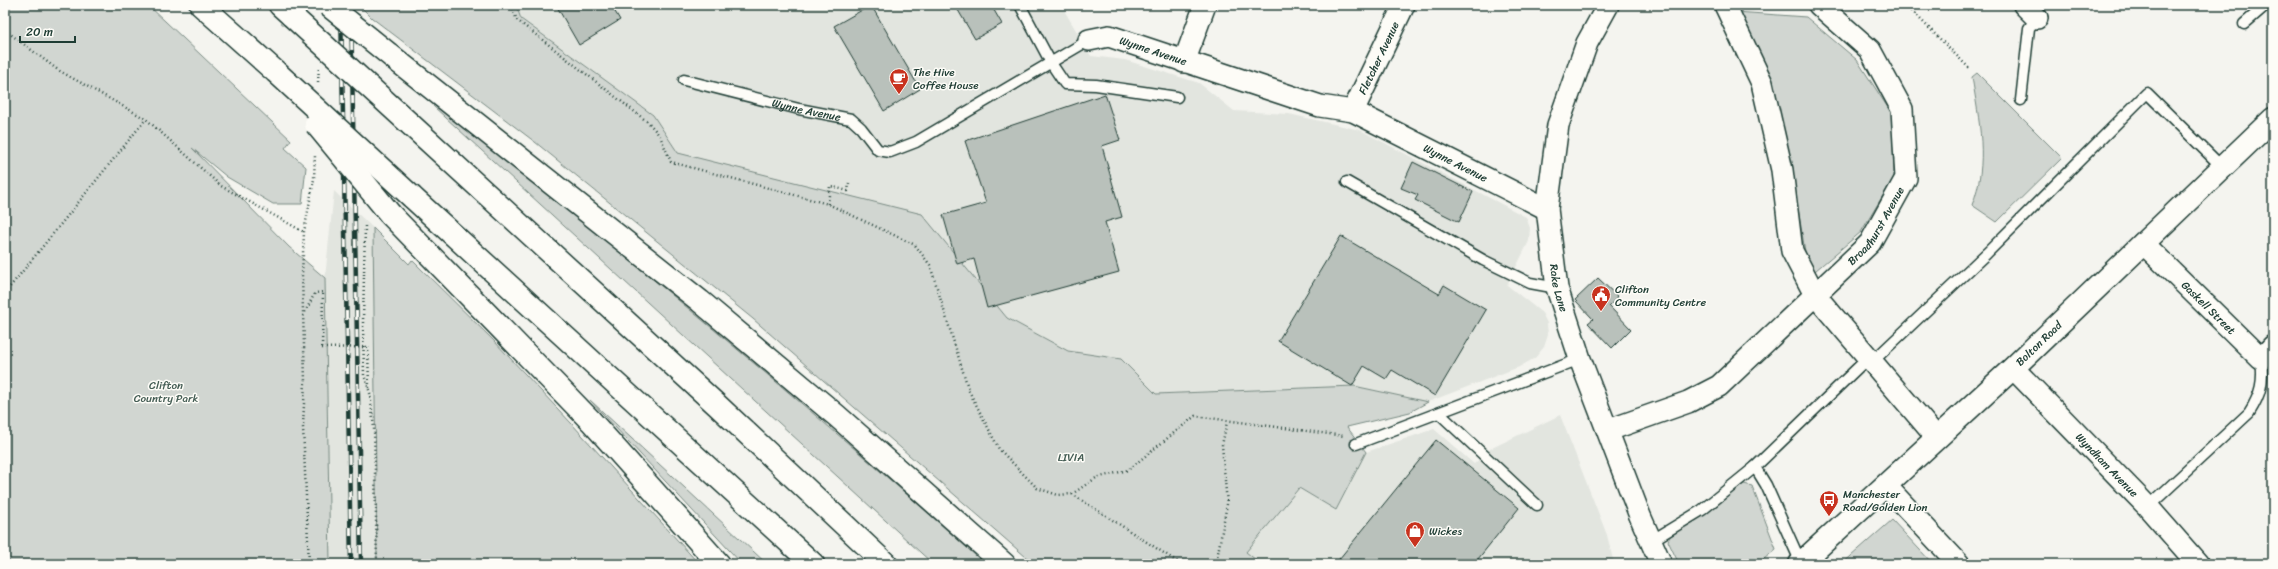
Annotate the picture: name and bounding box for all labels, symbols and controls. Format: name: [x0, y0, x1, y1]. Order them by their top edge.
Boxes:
scale bar: [20, 18, 75, 44]
street label: Fletcher Avenue: [1353, 18, 1405, 98]
text: 20 m: [26, 21, 53, 43]
street label: Wynne Avenue: [1117, 31, 1190, 71]
place label: The Hive Coffee House: [913, 63, 979, 95]
cafe icon: The Hive Coffee House: [888, 67, 910, 95]
street label: Wynne Avenue: [770, 94, 843, 127]
street label: Wynne Avenue: [1420, 139, 1491, 188]
street label: Broadhurst Avenue: [1843, 183, 1910, 270]
street label: Rake Lane: [1544, 263, 1573, 315]
street label: Gaskell Street: [2176, 276, 2240, 339]
place label: Clifton Community Centre: [1615, 280, 1706, 312]
public building icon: Clifton Community Centre: [1590, 284, 1612, 312]
street label: Bolton Road: [2011, 316, 2068, 371]
park label: Clifton Country Park: [134, 376, 199, 408]
street label: Wyndham Avenue: [2071, 428, 2143, 502]
park label: LIVIA: [1058, 448, 1084, 467]
place label: Manchester Road/Golden Lion: [1843, 485, 1928, 517]
bus stop icon: Manchester Road/Golden Lion: [1818, 489, 1840, 517]
shop icon: Wickes: [1404, 520, 1426, 548]
place label: Wickes: [1429, 522, 1463, 541]

